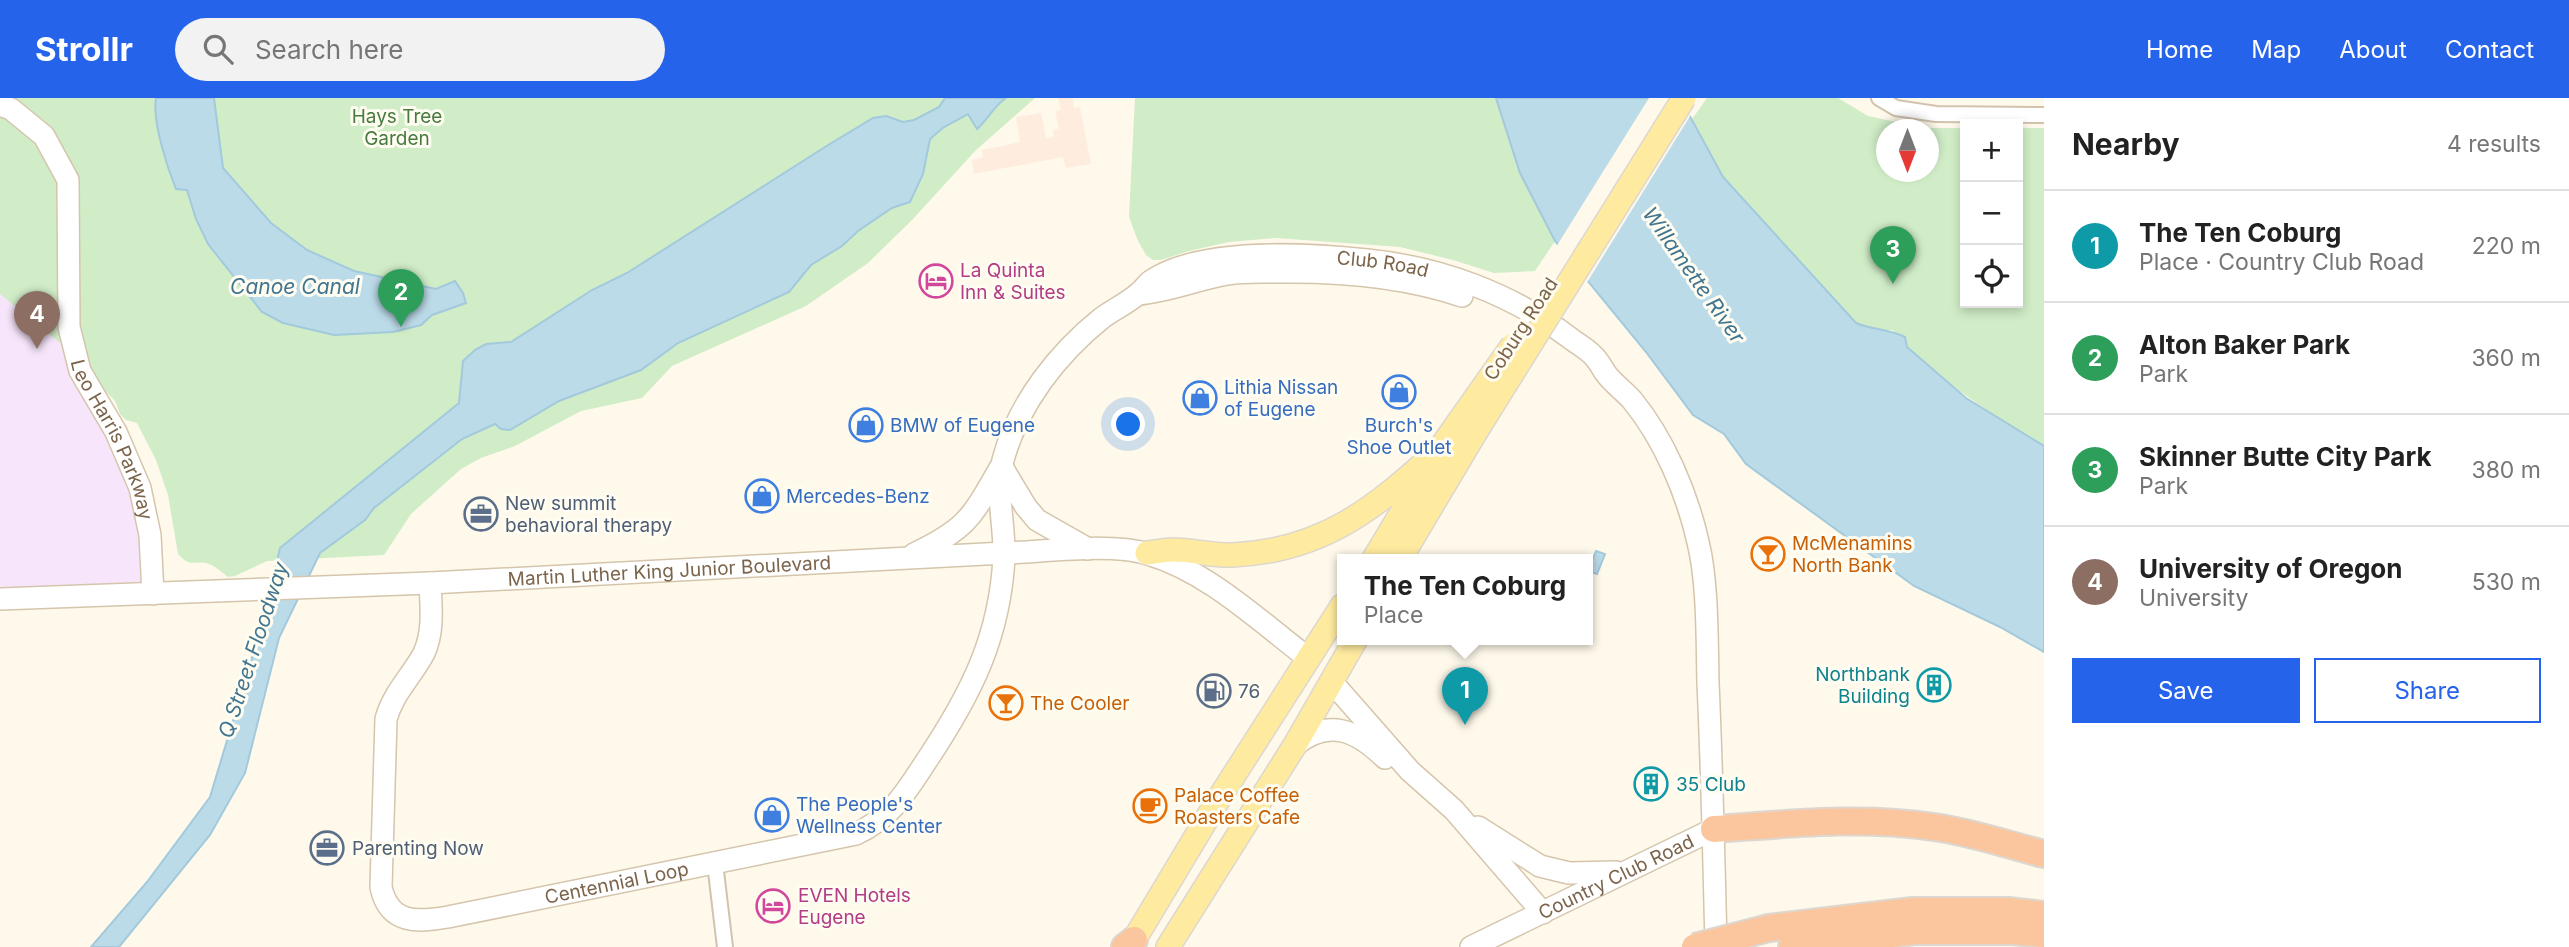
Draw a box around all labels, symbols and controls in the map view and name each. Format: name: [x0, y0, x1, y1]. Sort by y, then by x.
search box: [175, 18, 665, 81]
text: Strollr: [35, 29, 133, 69]
icon: search: [199, 30, 237, 68]
text: Search here: [255, 34, 404, 65]
text: Home: [2146, 35, 2213, 64]
text: Map: [2251, 35, 2301, 64]
text: About: [2339, 35, 2407, 64]
text: Contact: [2445, 35, 2534, 64]
park label: Hays Tree Garden: [352, 105, 442, 150]
north arrow: [1876, 119, 1939, 182]
map controls: [1960, 119, 2023, 308]
button: +: [1960, 119, 2023, 182]
text: Nearby: [2072, 126, 2180, 162]
text: 4 results: [2447, 130, 2541, 158]
button: −: [1960, 182, 2023, 245]
water label: Willamette River: [1638, 202, 1751, 349]
text: The Ten Coburg: [2139, 217, 2341, 248]
pin: 3: [1870, 226, 1916, 284]
text: 1: [2090, 232, 2100, 260]
text: 220 m: [2472, 232, 2541, 260]
button: locate: [1960, 245, 2023, 308]
street label: Club Road: [1336, 246, 1431, 282]
text: Place · Country Club Road: [2139, 248, 2424, 276]
place label: La Quinta Inn & Suites: [960, 259, 1066, 304]
hotel icon: La Quinta Inn & Suites: [917, 262, 955, 300]
pin: 2: [378, 269, 424, 327]
street label: Coburg Road: [1479, 273, 1563, 385]
water label: Canoe Canal: [230, 274, 361, 299]
pin: 4: [14, 291, 60, 349]
text: Alton Baker Park: [2139, 329, 2350, 360]
text: 2: [2088, 344, 2102, 372]
text: 360 m: [2471, 344, 2541, 372]
street label: Leo Harris Parkway: [66, 357, 158, 522]
text: Park: [2139, 360, 2188, 388]
shop icon: Burch's Shoe Outlet: [1380, 373, 1418, 411]
place label: Lithia Nissan of Eugene: [1224, 376, 1338, 421]
shop icon: Lithia Nissan of Eugene: [1181, 379, 1219, 417]
shop icon: BMW of Eugene: [847, 406, 885, 444]
your location: [1111, 407, 1145, 441]
place label: BMW of Eugene: [890, 414, 1035, 437]
place label: Burch's Shoe Outlet: [1346, 414, 1452, 459]
text: Skinner Butte City Park: [2139, 441, 2432, 472]
text: 3: [2088, 456, 2102, 484]
text: 380 m: [2471, 456, 2541, 484]
text: Park: [2139, 472, 2188, 500]
shop icon: Mercedes-Benz: [743, 477, 781, 515]
place label: Mercedes-Benz: [786, 485, 930, 508]
place label: New summit behavioral therapy: [505, 492, 672, 537]
office icon: New summit behavioral therapy: [462, 495, 500, 533]
place label: McMenamins North Bank: [1792, 532, 1913, 577]
bar icon: McMenamins North Bank: [1749, 535, 1787, 573]
street label: Martin Luther King Junior Boulevard: [507, 551, 832, 590]
text: University of Oregon: [2139, 553, 2402, 584]
popup: [1337, 554, 1593, 645]
water label: Q Street Floodway: [213, 558, 294, 741]
text: 4: [2087, 568, 2103, 596]
text: 530 m: [2472, 568, 2541, 596]
text: The Ten Coburg: [1364, 570, 1566, 601]
text: University: [2139, 584, 2248, 612]
text: Place: [1364, 601, 1423, 629]
button: Save: [2072, 658, 2300, 723]
button: Share: [2314, 658, 2541, 723]
place label: Northbank Building: [1815, 663, 1911, 708]
building icon: Northbank Building: [1915, 666, 1953, 704]
pin: 1: [1442, 667, 1488, 725]
fuel station icon: 76: [1195, 672, 1233, 710]
place label: 76: [1238, 680, 1260, 703]
bar icon: The Cooler: [987, 684, 1025, 722]
place label: The Cooler: [1030, 692, 1129, 715]
building icon: 35 Club: [1632, 765, 1670, 803]
place label: 35 Club: [1676, 773, 1746, 796]
place label: Palace Coffee Roasters Cafe: [1174, 784, 1300, 829]
cafe icon: Palace Coffee Roasters Cafe: [1131, 787, 1169, 825]
place label: The People's Wellness Center: [796, 793, 942, 838]
shop icon: The People's Wellness Center: [753, 796, 791, 834]
office icon: Parenting Now: [308, 829, 346, 867]
street label: Country Club Road: [1534, 829, 1697, 924]
place label: Parenting Now: [352, 837, 484, 860]
street label: Centennial Loop: [543, 857, 691, 909]
place label: EVEN Hotels Eugene: [798, 884, 911, 929]
hotel icon: EVEN Hotels Eugene: [754, 887, 792, 925]

